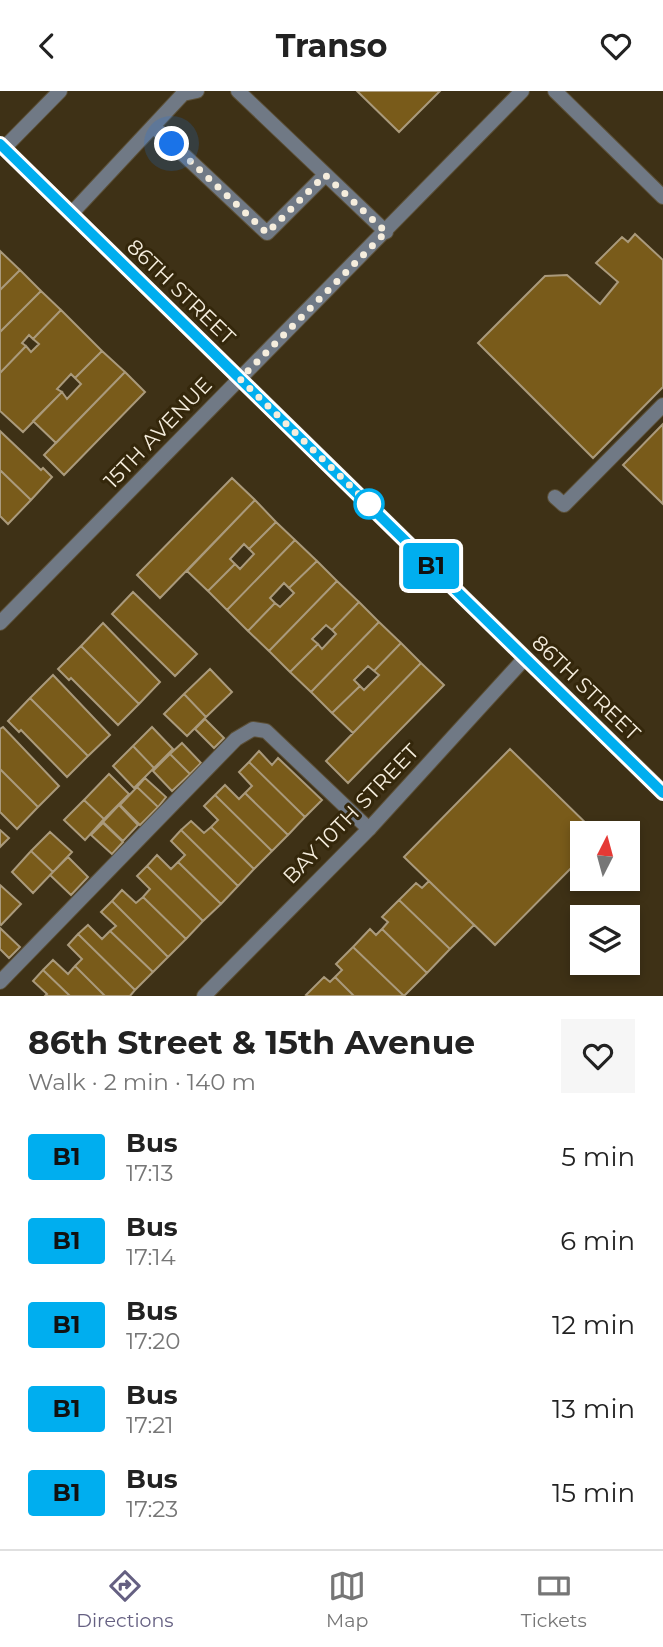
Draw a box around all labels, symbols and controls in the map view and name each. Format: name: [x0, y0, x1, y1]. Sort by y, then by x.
text: Transo: [276, 26, 387, 65]
icon: back: [28, 27, 66, 65]
icon: heart: [597, 27, 635, 65]
your location: [154, 126, 189, 161]
street label: 86TH STREET: [122, 234, 241, 350]
street label: 15TH AVENUE: [99, 372, 217, 493]
unlabelled marker: [354, 489, 384, 519]
line badge: B1: [400, 543, 462, 589]
text: B1: [417, 551, 445, 580]
street label: 86TH STREET: [527, 630, 646, 746]
street label: BAY 10TH STREET: [278, 739, 424, 889]
north arrow: [570, 821, 640, 891]
map controls: [570, 821, 640, 975]
button: layers: [570, 905, 640, 975]
button: heart: [561, 1019, 635, 1093]
text: 86th Street & 15th Avenue: [28, 1022, 475, 1062]
text: Walk · 2 min · 140 m: [28, 1068, 256, 1096]
text: Bus: [126, 1127, 178, 1159]
text: 5 min: [561, 1141, 635, 1173]
text: B1: [53, 1142, 80, 1171]
text: 17:13: [126, 1159, 174, 1187]
text: Bus: [126, 1211, 178, 1243]
text: 6 min: [560, 1225, 635, 1257]
text: B1: [53, 1226, 80, 1255]
text: 17:14: [126, 1243, 176, 1271]
text: Bus: [126, 1295, 178, 1327]
text: 12 min: [552, 1309, 635, 1341]
text: B1: [53, 1310, 80, 1339]
text: 17:20: [126, 1327, 181, 1355]
text: Bus: [126, 1379, 178, 1411]
text: 13 min: [552, 1393, 635, 1425]
text: B1: [53, 1394, 80, 1423]
text: 17:21: [126, 1411, 174, 1439]
text: Bus: [126, 1463, 178, 1495]
text: 15 min: [552, 1477, 635, 1509]
text: B1: [53, 1478, 80, 1507]
text: 17:23: [126, 1495, 178, 1523]
tab: Directions: [76, 1567, 174, 1632]
tab: Map: [326, 1567, 368, 1632]
tab: Tickets: [521, 1567, 587, 1632]

